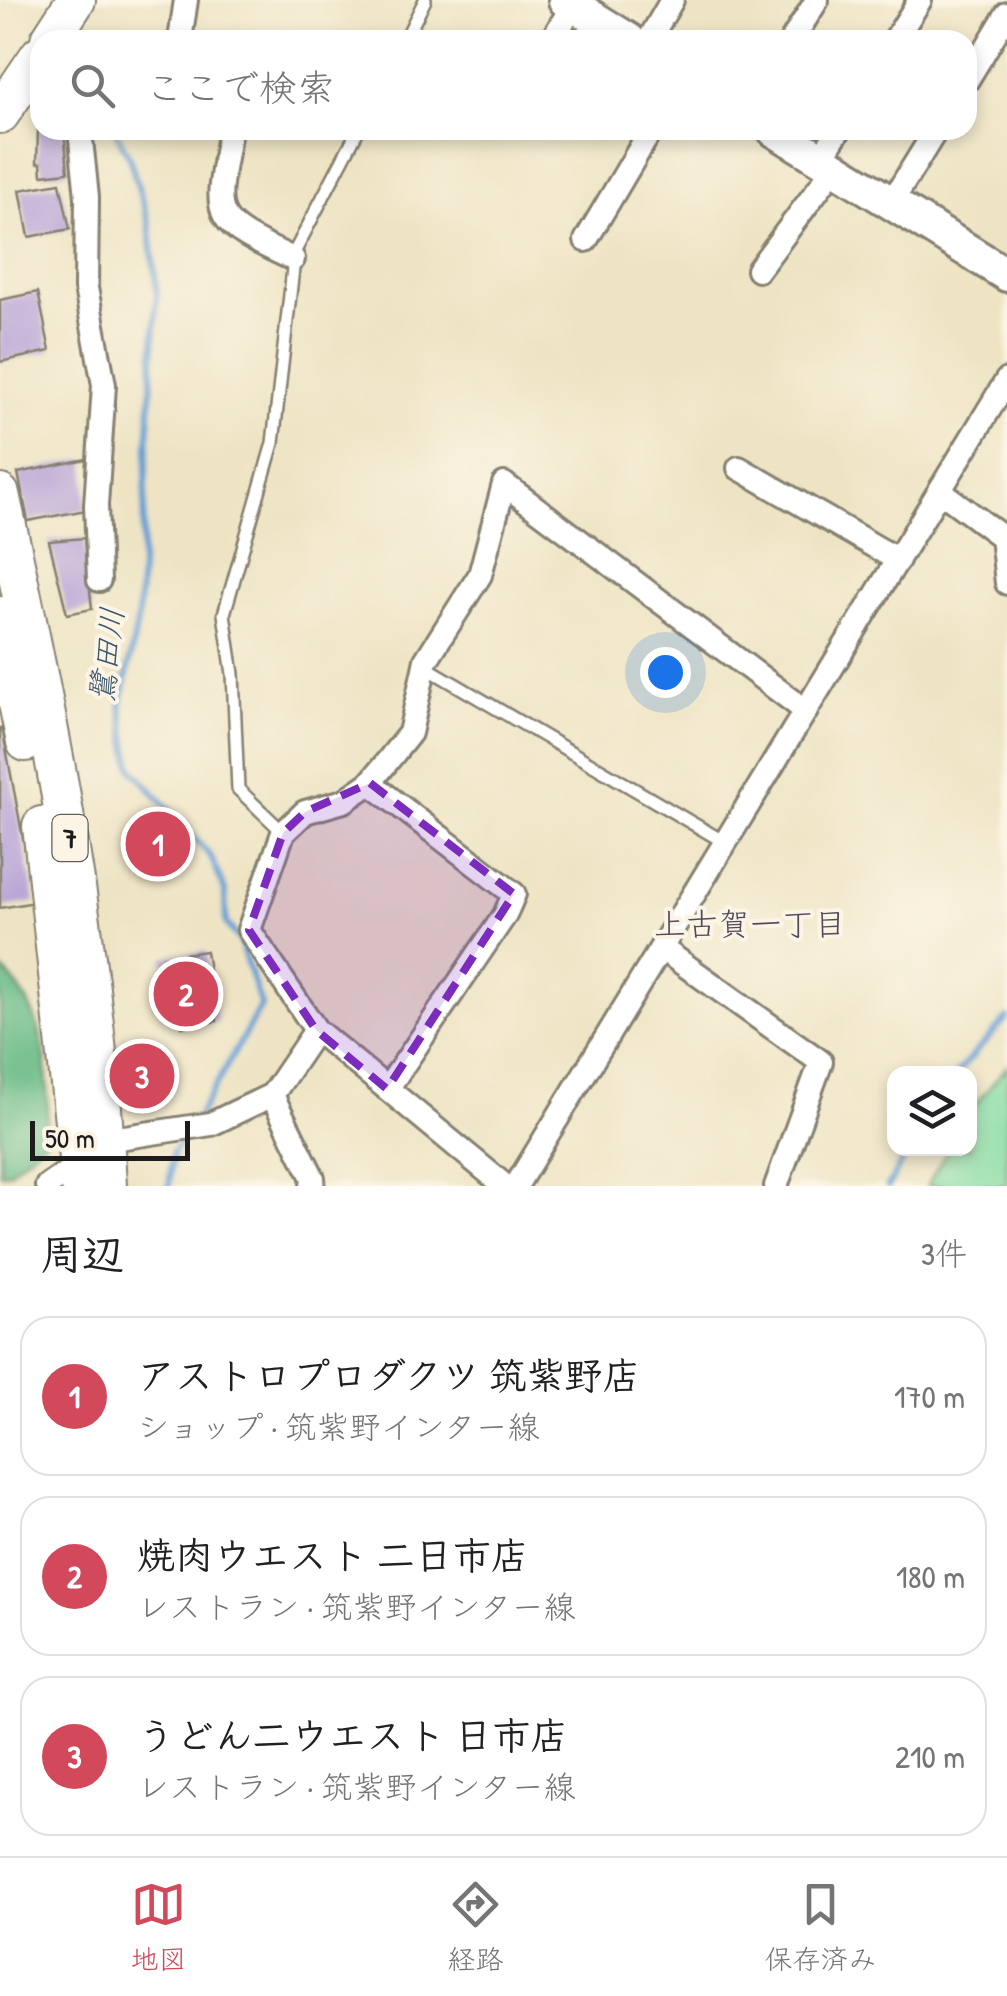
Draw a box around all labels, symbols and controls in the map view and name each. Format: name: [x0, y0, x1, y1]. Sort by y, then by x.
search box: [30, 30, 977, 140]
icon: search: [65, 58, 120, 113]
text: ここで検索: [145, 61, 335, 113]
water label: 鷺田川: [79, 605, 134, 705]
your location: [640, 647, 691, 698]
pin: 1: [126, 806, 190, 882]
road number: 7: [52, 815, 88, 861]
district label: 上古賀一丁目: [654, 902, 846, 945]
pin: 2: [154, 956, 218, 1032]
pin: 3: [110, 1038, 174, 1114]
map controls: [887, 1066, 977, 1156]
button: layers: [887, 1066, 977, 1156]
scale bar: [30, 1116, 190, 1160]
text: 50 m: [45, 1119, 95, 1157]
text: 周辺: [40, 1225, 124, 1282]
text: 3件: [921, 1232, 967, 1275]
text: アストロプロダクツ 筑紫野店: [137, 1349, 641, 1401]
text: 1: [69, 1375, 80, 1418]
text: 170 m: [894, 1375, 965, 1418]
text: ショップ · 筑紫野インター線: [137, 1405, 540, 1448]
text: 焼肉ウエスト 二日市店: [137, 1529, 529, 1581]
text: 2: [67, 1555, 82, 1598]
text: 180 m: [896, 1555, 965, 1598]
text: レストラン · 筑紫野インター線: [137, 1585, 575, 1628]
text: うどん二ウエスト 日市店: [137, 1709, 568, 1761]
text: 3: [67, 1735, 82, 1778]
text: 210 m: [895, 1735, 965, 1778]
text: レストラン · 筑紫野インター線: [137, 1765, 575, 1808]
tab: 地図: [130, 1877, 187, 1978]
tab: 経路: [447, 1877, 504, 1978]
tab: 保存済み: [764, 1877, 877, 1978]

